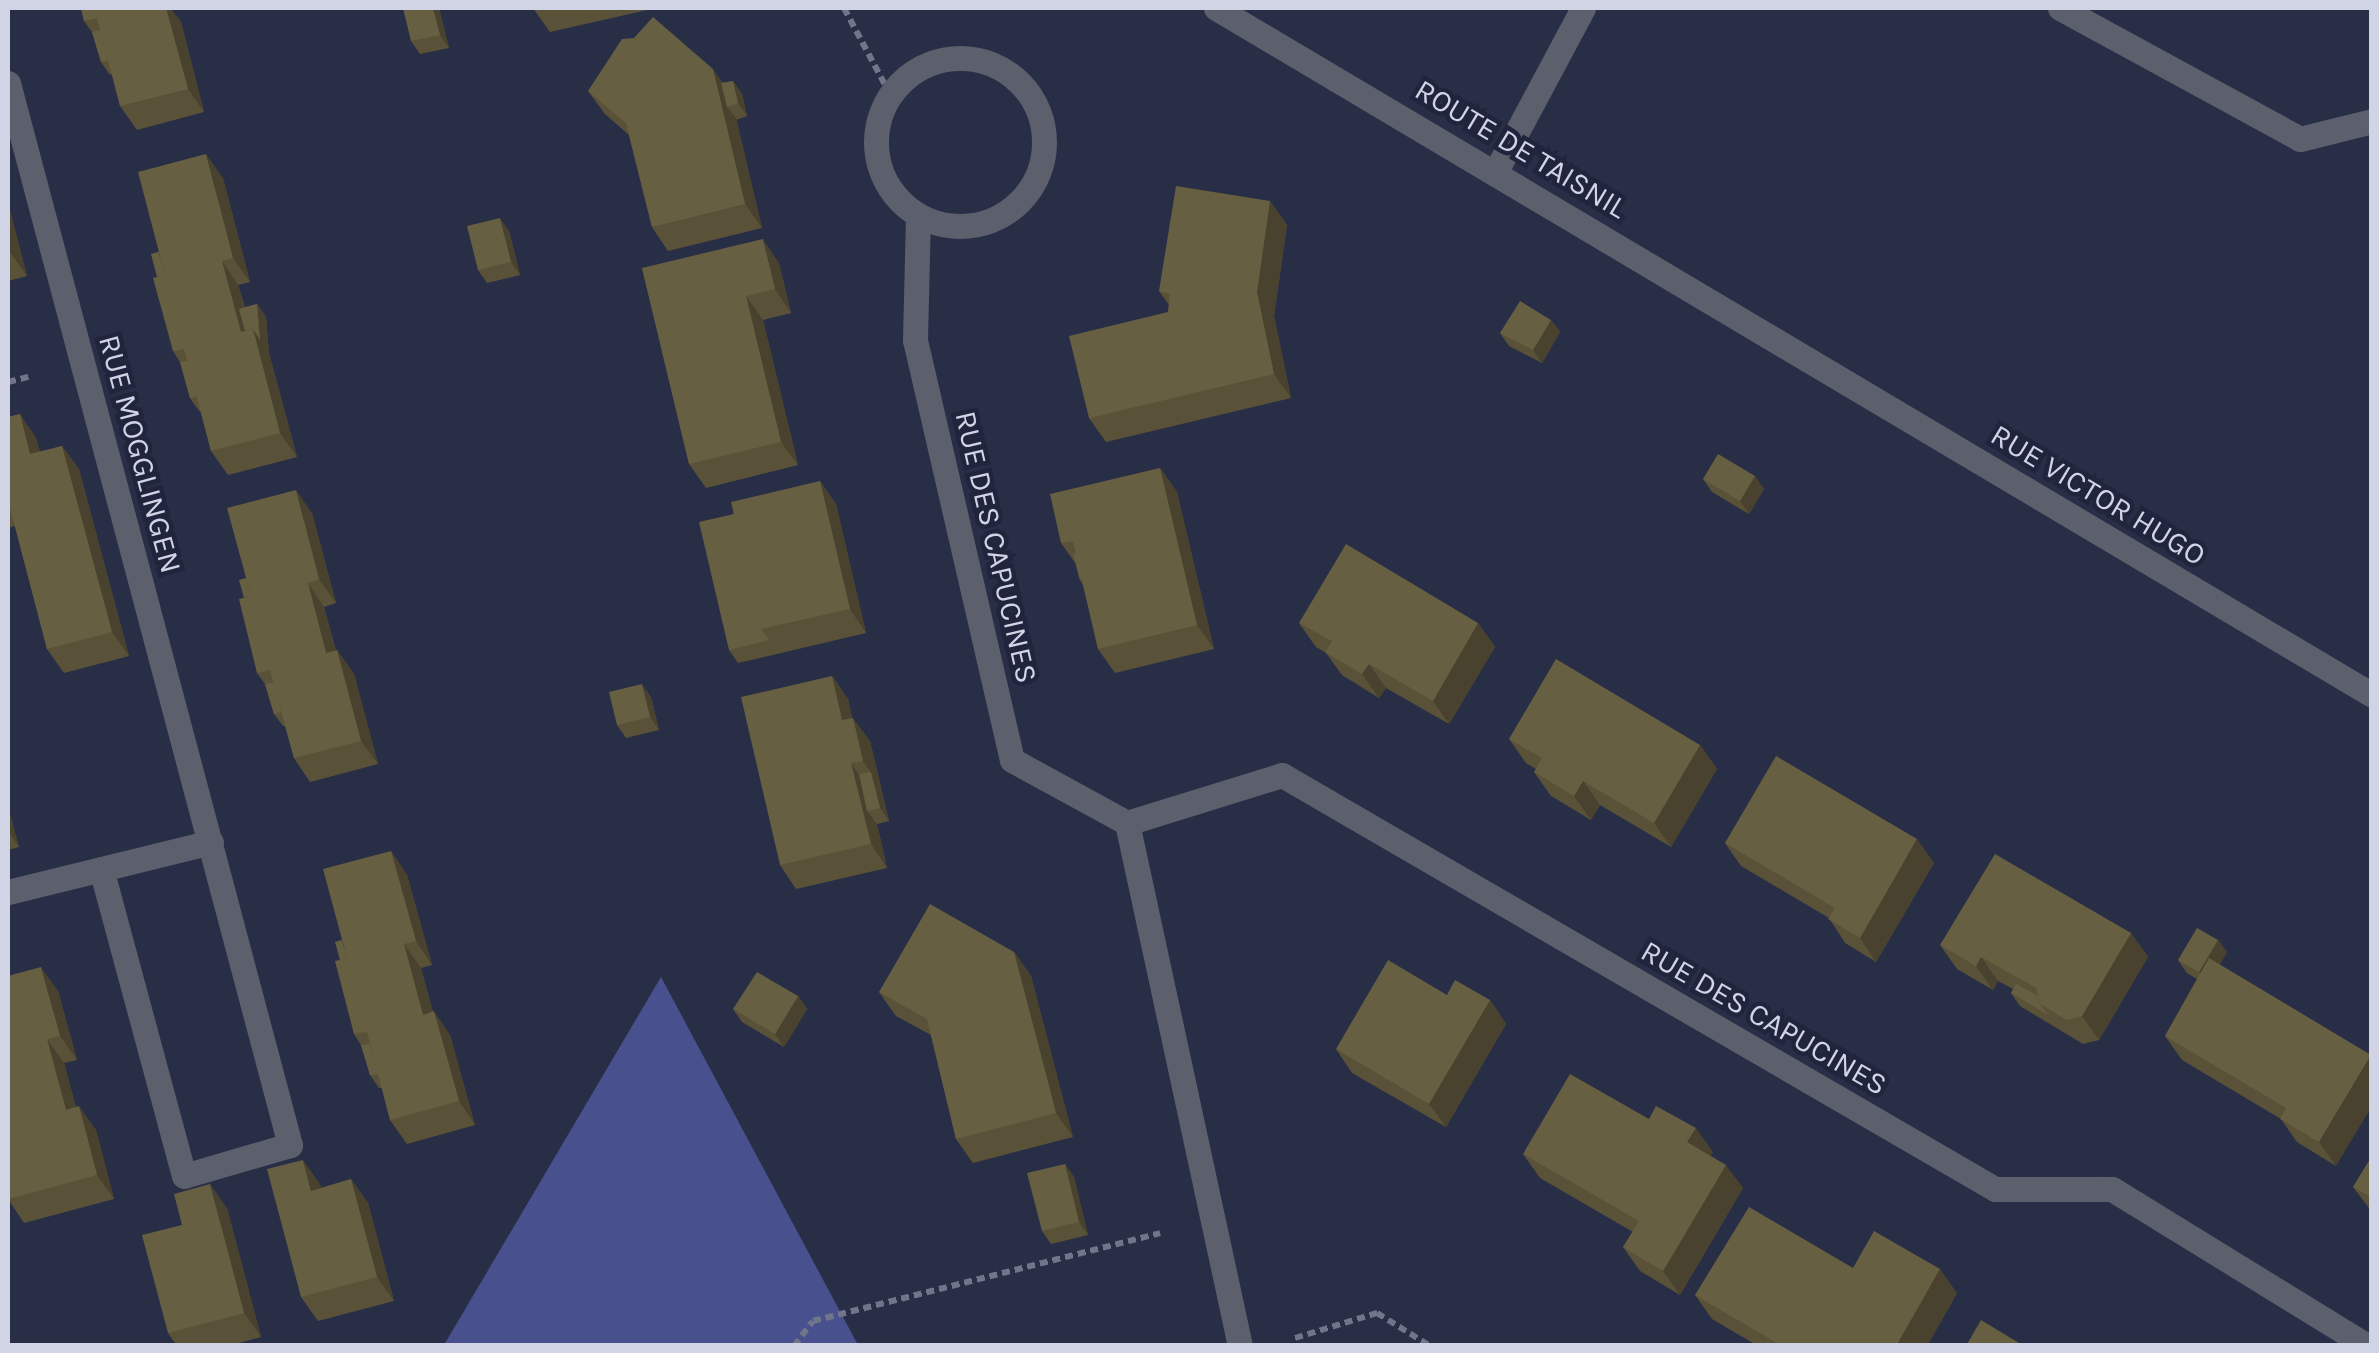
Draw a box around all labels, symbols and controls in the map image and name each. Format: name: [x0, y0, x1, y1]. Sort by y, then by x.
street label: ROUTE DE TAISNIL: [1409, 72, 1633, 226]
street label: RUE MOGGLINGEN: [91, 331, 189, 577]
street label: RUE DES CAPUCINES: [947, 408, 1045, 686]
street label: RUE VICTOR HUGO: [1984, 417, 2212, 573]
street label: RUE DES CAPUCINES: [1635, 933, 1893, 1103]

